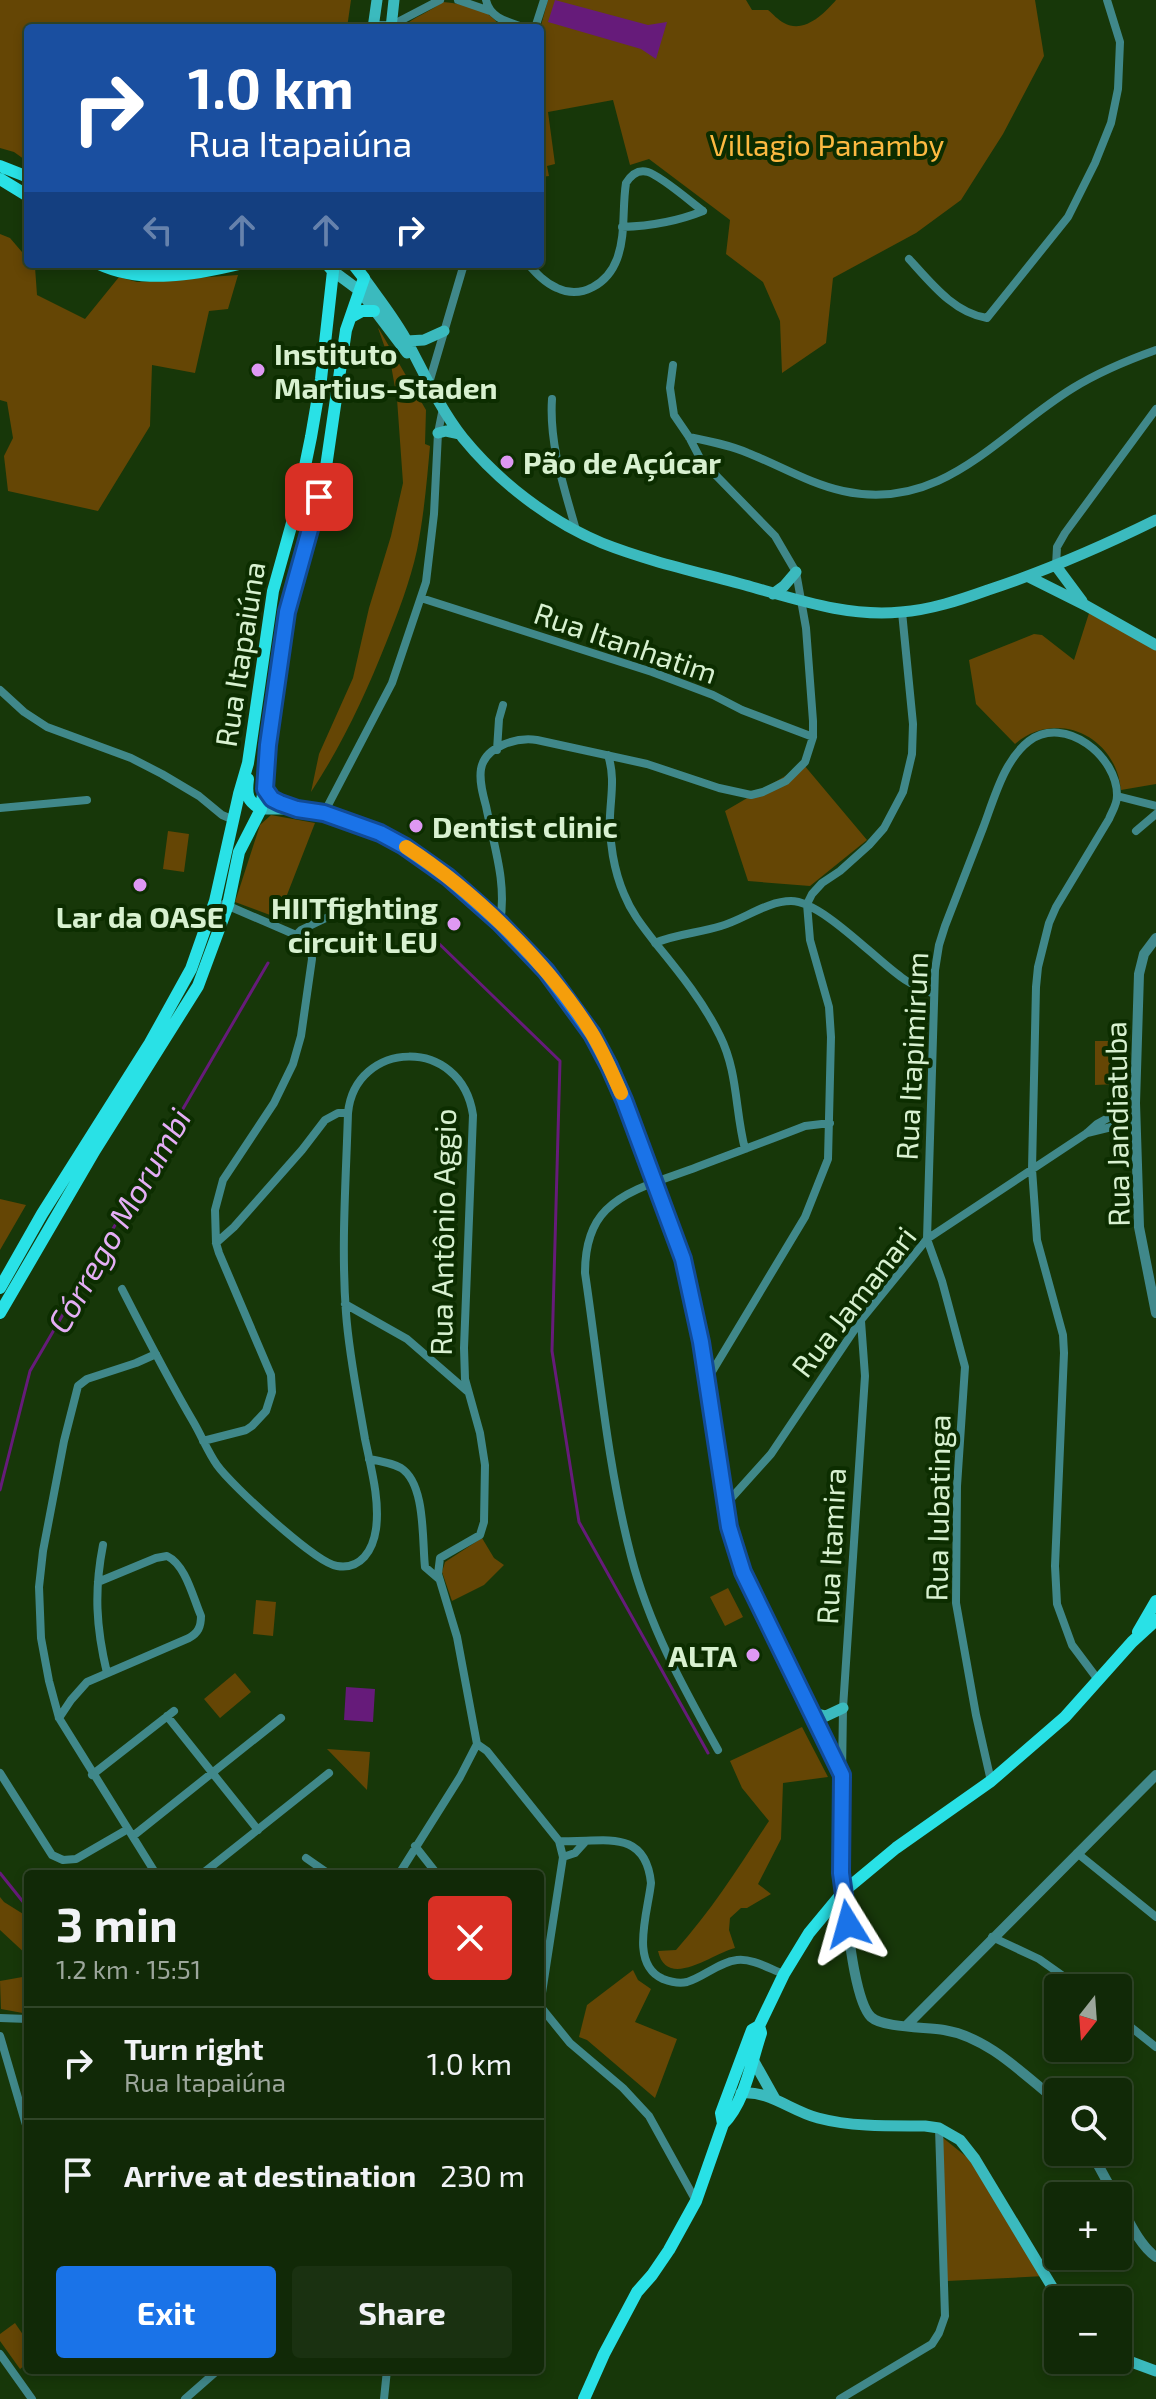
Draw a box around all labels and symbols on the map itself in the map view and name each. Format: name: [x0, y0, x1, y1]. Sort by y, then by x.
park label: Villagio Panamby: [710, 126, 945, 162]
place label: Instituto Martius-Staden: [274, 335, 498, 405]
marker: Instituto Martius-Staden: [249, 361, 267, 379]
place label: Pão de Açúcar: [523, 444, 721, 482]
marker: Pão de Açúcar: [498, 453, 516, 471]
pin: [285, 463, 353, 531]
street label: Rua Itapaiúna: [207, 559, 271, 749]
street label: Rua Itanhatim: [530, 594, 722, 690]
place label: Dentist clinic: [432, 808, 618, 844]
marker: Dentist clinic: [407, 817, 425, 835]
marker: Lar da OASE: [131, 876, 149, 894]
place label: HIITfighting circuit LEU: [271, 889, 439, 959]
place label: Lar da OASE: [56, 898, 224, 934]
marker: HIITfighting circuit LEU: [445, 915, 463, 933]
street label: Rua Itapimirum: [888, 951, 934, 1161]
street label: Rua Jandiatuba: [1096, 1021, 1136, 1227]
water label: Córrego Morumbi: [38, 1101, 199, 1340]
street label: Rua Antônio Aggio: [422, 1108, 462, 1356]
street label: Rua Jamanari: [783, 1219, 923, 1383]
street label: Rua Iubatinga: [917, 1414, 957, 1602]
street label: Rua Itamira: [808, 1467, 852, 1625]
place label: ALTA: [668, 1637, 737, 1673]
marker: ALTA: [744, 1646, 762, 1664]
position arrow: [806, 1882, 890, 1966]
north arrow: [1044, 1974, 1132, 2062]

